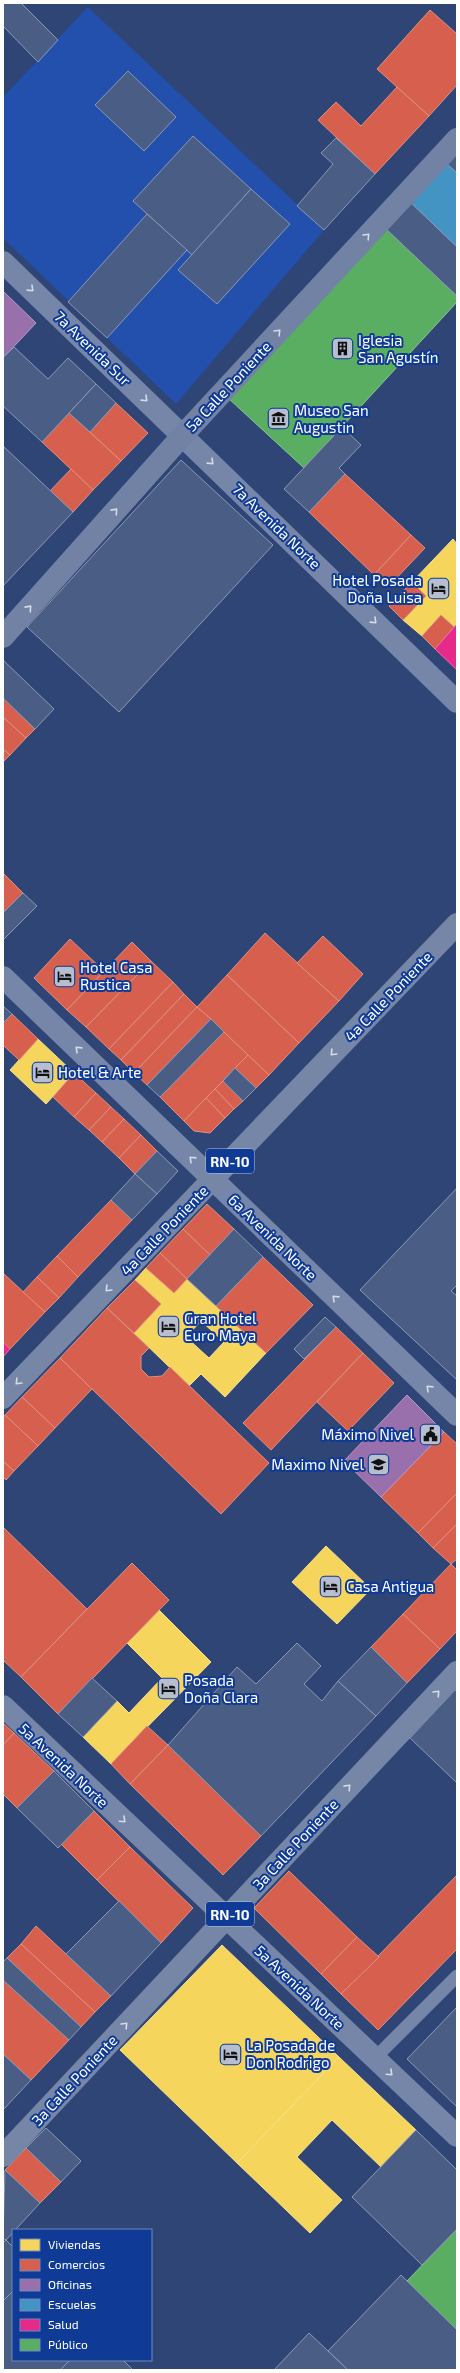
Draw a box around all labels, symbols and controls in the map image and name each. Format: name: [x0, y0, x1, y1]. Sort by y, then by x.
one-way arrow: [362, 233, 369, 241]
one-way arrow: [26, 284, 34, 292]
street label: 7a Avenida Sur: [51, 307, 135, 389]
one-way arrow: [274, 329, 281, 337]
place label: Iglesia San Agustín: [358, 331, 438, 366]
building icon: Iglesia San Agustín: [329, 336, 355, 362]
street label: 5a Calle Poniente: [182, 337, 274, 435]
one-way arrow: [140, 394, 148, 401]
place label: Museo San Augustin: [294, 401, 369, 436]
museum icon: Museo San Augustin: [266, 406, 292, 432]
one-way arrow: [206, 457, 214, 465]
street label: 7a Avenida Norte: [229, 479, 325, 573]
one-way arrow: [111, 508, 118, 515]
place label: Hotel Posada Doña Luisa: [332, 571, 422, 606]
hotel icon: Hotel Posada Doña Luisa: [425, 576, 451, 602]
one-way arrow: [24, 605, 32, 613]
one-way arrow: [369, 616, 377, 624]
street label: 4a Calle Poniente: [340, 947, 436, 1045]
place label: Hotel Casa Rustica: [80, 958, 152, 993]
hotel icon: Hotel Casa Rustica: [52, 963, 78, 989]
one-way arrow: [75, 1046, 83, 1054]
one-way arrow: [330, 1048, 338, 1056]
hotel icon: Hotel & Arte: [29, 1059, 55, 1085]
place label: Hotel & Arte: [58, 1063, 141, 1081]
road number: RN-10: [206, 1149, 254, 1173]
one-way arrow: [189, 1156, 197, 1164]
street label: 4a Calle Poniente: [116, 1181, 212, 1279]
street label: 6a Avenida Norte: [225, 1190, 321, 1284]
one-way arrow: [105, 1284, 113, 1292]
one-way arrow: [332, 1295, 340, 1302]
place label: Gran Hotel Euro Maya: [184, 1309, 257, 1344]
hotel icon: Gran Hotel Euro Maya: [155, 1314, 181, 1340]
one-way arrow: [16, 1378, 23, 1385]
one-way arrow: [426, 1385, 434, 1393]
public building icon: Máximo Nivel: [417, 1421, 443, 1447]
place label: Máximo Nivel: [321, 1425, 415, 1443]
school or university icon: Maximo Nivel: [366, 1451, 392, 1477]
place label: Maximo Nivel: [271, 1455, 365, 1473]
hotel icon: Casa Antigua: [318, 1573, 344, 1599]
place label: Casa Antigua: [346, 1577, 434, 1595]
place label: Posada Doña Clara: [184, 1671, 258, 1706]
hotel icon: Posada Doña Clara: [155, 1676, 181, 1702]
one-way arrow: [433, 1690, 440, 1698]
street label: 5a Avenida Norte: [16, 1719, 112, 1811]
one-way arrow: [344, 1785, 351, 1792]
street label: 3a Calle Poniente: [248, 1795, 342, 1893]
one-way arrow: [118, 1815, 126, 1823]
road number: RN-10: [206, 1902, 254, 1926]
street label: 5a Avenida Norte: [252, 1941, 348, 2033]
one-way arrow: [120, 2022, 128, 2030]
street label: 3a Calle Poniente: [27, 2031, 121, 2129]
place label: La Posada de Don Rodrigo: [246, 2036, 335, 2071]
hotel icon: La Posada de Don Rodrigo: [217, 2041, 243, 2067]
one-way arrow: [385, 2068, 393, 2076]
legend: [12, 2229, 152, 2361]
text: Viviendas: [48, 2237, 101, 2251]
text: Comercios: [48, 2257, 105, 2271]
text: Oficinas: [48, 2277, 92, 2291]
text: Escuelas: [48, 2297, 96, 2311]
text: Salud: [48, 2317, 79, 2331]
text: Público: [48, 2337, 88, 2351]

